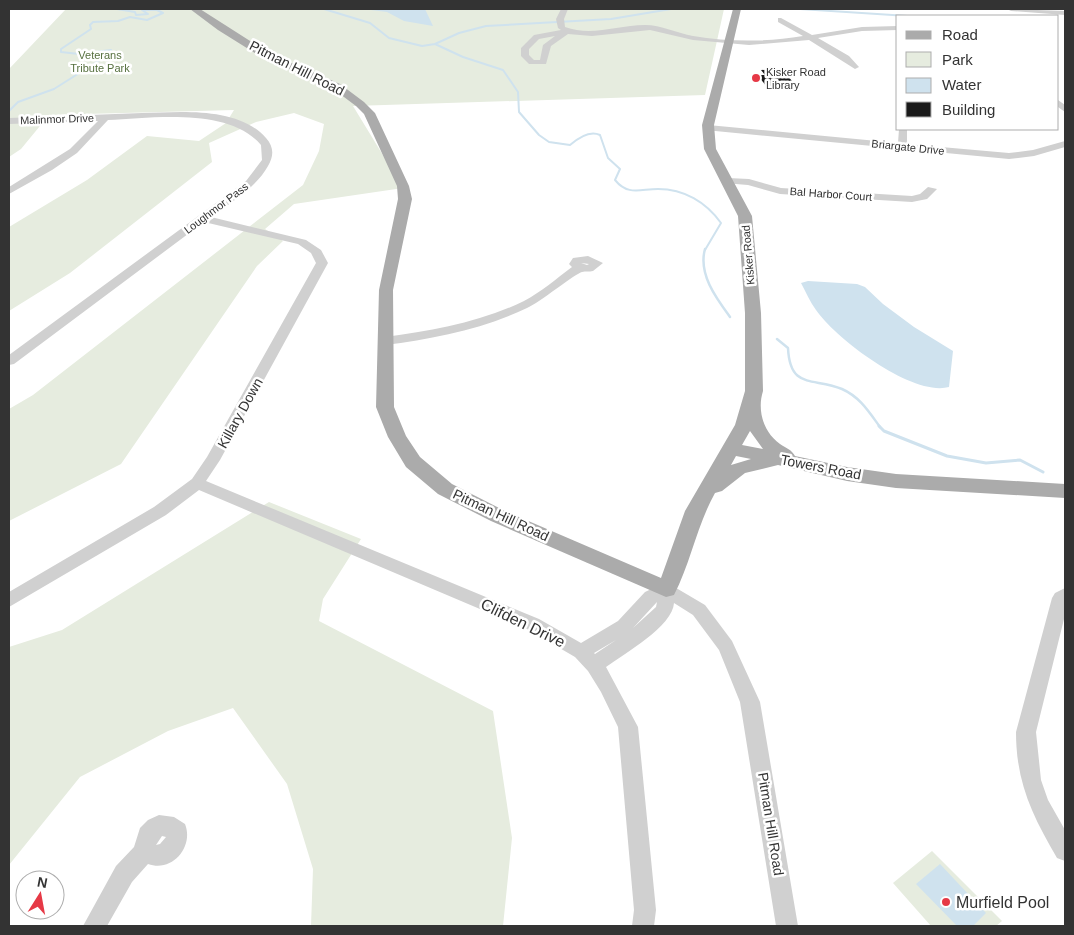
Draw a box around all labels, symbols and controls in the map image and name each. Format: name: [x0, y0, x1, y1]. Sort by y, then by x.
legend: [896, 15, 1059, 130]
text: Road: [942, 26, 978, 43]
street label: Pitman Hill Road: [247, 37, 347, 99]
park label: Veterans Tribute Park: [70, 49, 130, 74]
text: Park: [942, 51, 973, 68]
place label: Kisker Road Library: [766, 66, 826, 91]
marker: Kisker Road Library: [750, 72, 762, 84]
text: Water: [942, 76, 981, 93]
text: Building: [942, 101, 995, 118]
street label: Malinmor Drive: [20, 112, 94, 126]
street label: Briargate Drive: [871, 137, 945, 157]
street label: Loughmor Pass: [182, 180, 251, 236]
street label: Bal Harbor Court: [789, 185, 873, 203]
street label: Kisker Road: [739, 225, 757, 285]
street label: Killary Down: [214, 375, 266, 451]
street label: Towers Road: [779, 451, 863, 483]
street label: Pitman Hill Road: [450, 486, 552, 544]
street label: Clifden Drive: [478, 595, 568, 651]
street label: Pitman Hill Road: [755, 771, 787, 877]
north arrow: [15, 870, 65, 920]
text: N: [36, 873, 49, 891]
place label: Murfield Pool: [956, 894, 1049, 911]
marker: Murfield Pool: [940, 896, 952, 908]

